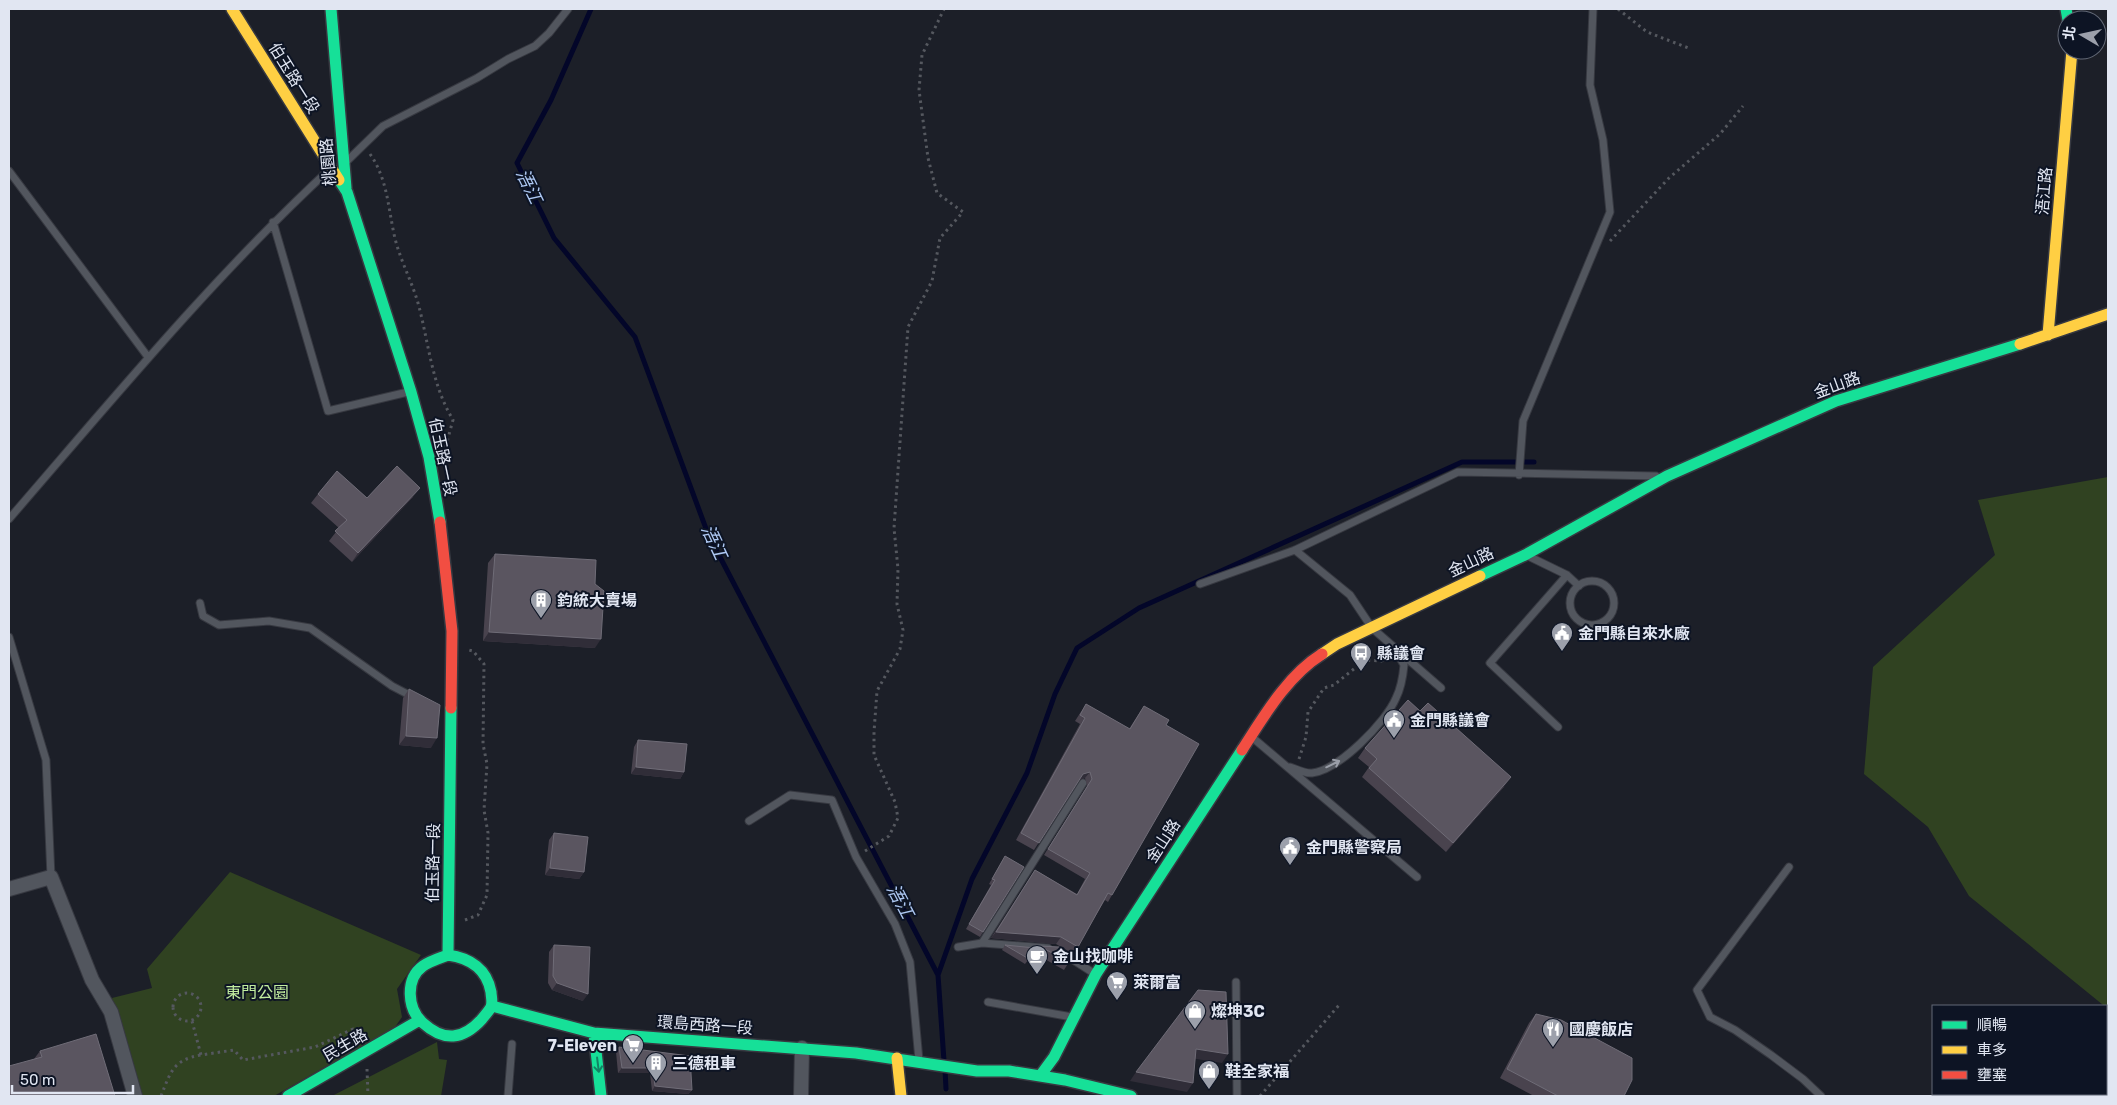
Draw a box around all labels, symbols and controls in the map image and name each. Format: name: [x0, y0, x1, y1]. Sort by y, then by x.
north arrow: [2057, 10, 2107, 60]
text: 北: [2060, 25, 2079, 41]
street label: 伯玉路一段: [265, 39, 323, 117]
street label: 桃園路: [316, 137, 340, 187]
water label: 浯江: [511, 165, 548, 209]
street label: 浯江路: [2032, 166, 2056, 216]
street label: 金山路: [1811, 368, 1863, 402]
street label: 伯玉路一段: [425, 416, 461, 498]
water label: 浯江: [696, 521, 732, 565]
street label: 金山路: [1445, 543, 1497, 581]
building icon: 鈞統大賣場: [529, 588, 553, 619]
place label: 鈞統大賣場: [557, 591, 637, 610]
public building icon: 金門縣自來水廠: [1550, 621, 1574, 652]
place label: 金門縣自來水廠: [1578, 624, 1690, 643]
bus stop icon: 縣議會: [1349, 641, 1373, 672]
place label: 縣議會: [1377, 644, 1425, 663]
public building icon: 金門縣議會: [1382, 708, 1406, 739]
place label: 金門縣議會: [1410, 711, 1490, 730]
one-way arrow: [1325, 759, 1340, 768]
street label: 金山路: [1142, 816, 1184, 866]
street label: 伯玉路一段: [423, 823, 443, 903]
public building icon: 金門縣警察局: [1278, 835, 1302, 866]
place label: 金門縣警察局: [1306, 838, 1402, 857]
water label: 浯江: [882, 880, 919, 924]
cafe icon: 金山找咖啡: [1025, 944, 1049, 975]
place label: 金山找咖啡: [1053, 947, 1133, 966]
supermarket icon: 萊爾富: [1105, 970, 1129, 1001]
place label: 萊爾富: [1133, 973, 1181, 992]
park label: 東門公園: [225, 983, 289, 1002]
shop icon: 燦坤3C: [1183, 999, 1207, 1030]
place label: 燦坤3C: [1211, 1002, 1265, 1021]
legend: [1932, 1005, 2107, 1095]
street label: 環島西路一段: [656, 1012, 754, 1038]
text: 順暢: [1977, 1016, 2007, 1034]
restaurant icon: 國慶飯店: [1541, 1017, 1565, 1048]
place label: 國慶飯店: [1569, 1020, 1633, 1039]
street label: 民生路: [319, 1025, 371, 1065]
supermarket icon: 7-Eleven: [621, 1033, 645, 1064]
place label: 7-Eleven: [548, 1036, 617, 1055]
text: 車多: [1977, 1041, 2007, 1059]
building icon: 三德租車: [644, 1051, 668, 1082]
place label: 三德租車: [672, 1054, 736, 1073]
one-way arrow: [593, 1056, 603, 1072]
shop icon: 鞋全家福: [1197, 1059, 1221, 1090]
scale bar: [12, 1062, 134, 1094]
place label: 鞋全家福: [1225, 1062, 1289, 1081]
text: 壅塞: [1977, 1066, 2007, 1084]
text: 50 m: [20, 1071, 55, 1089]

